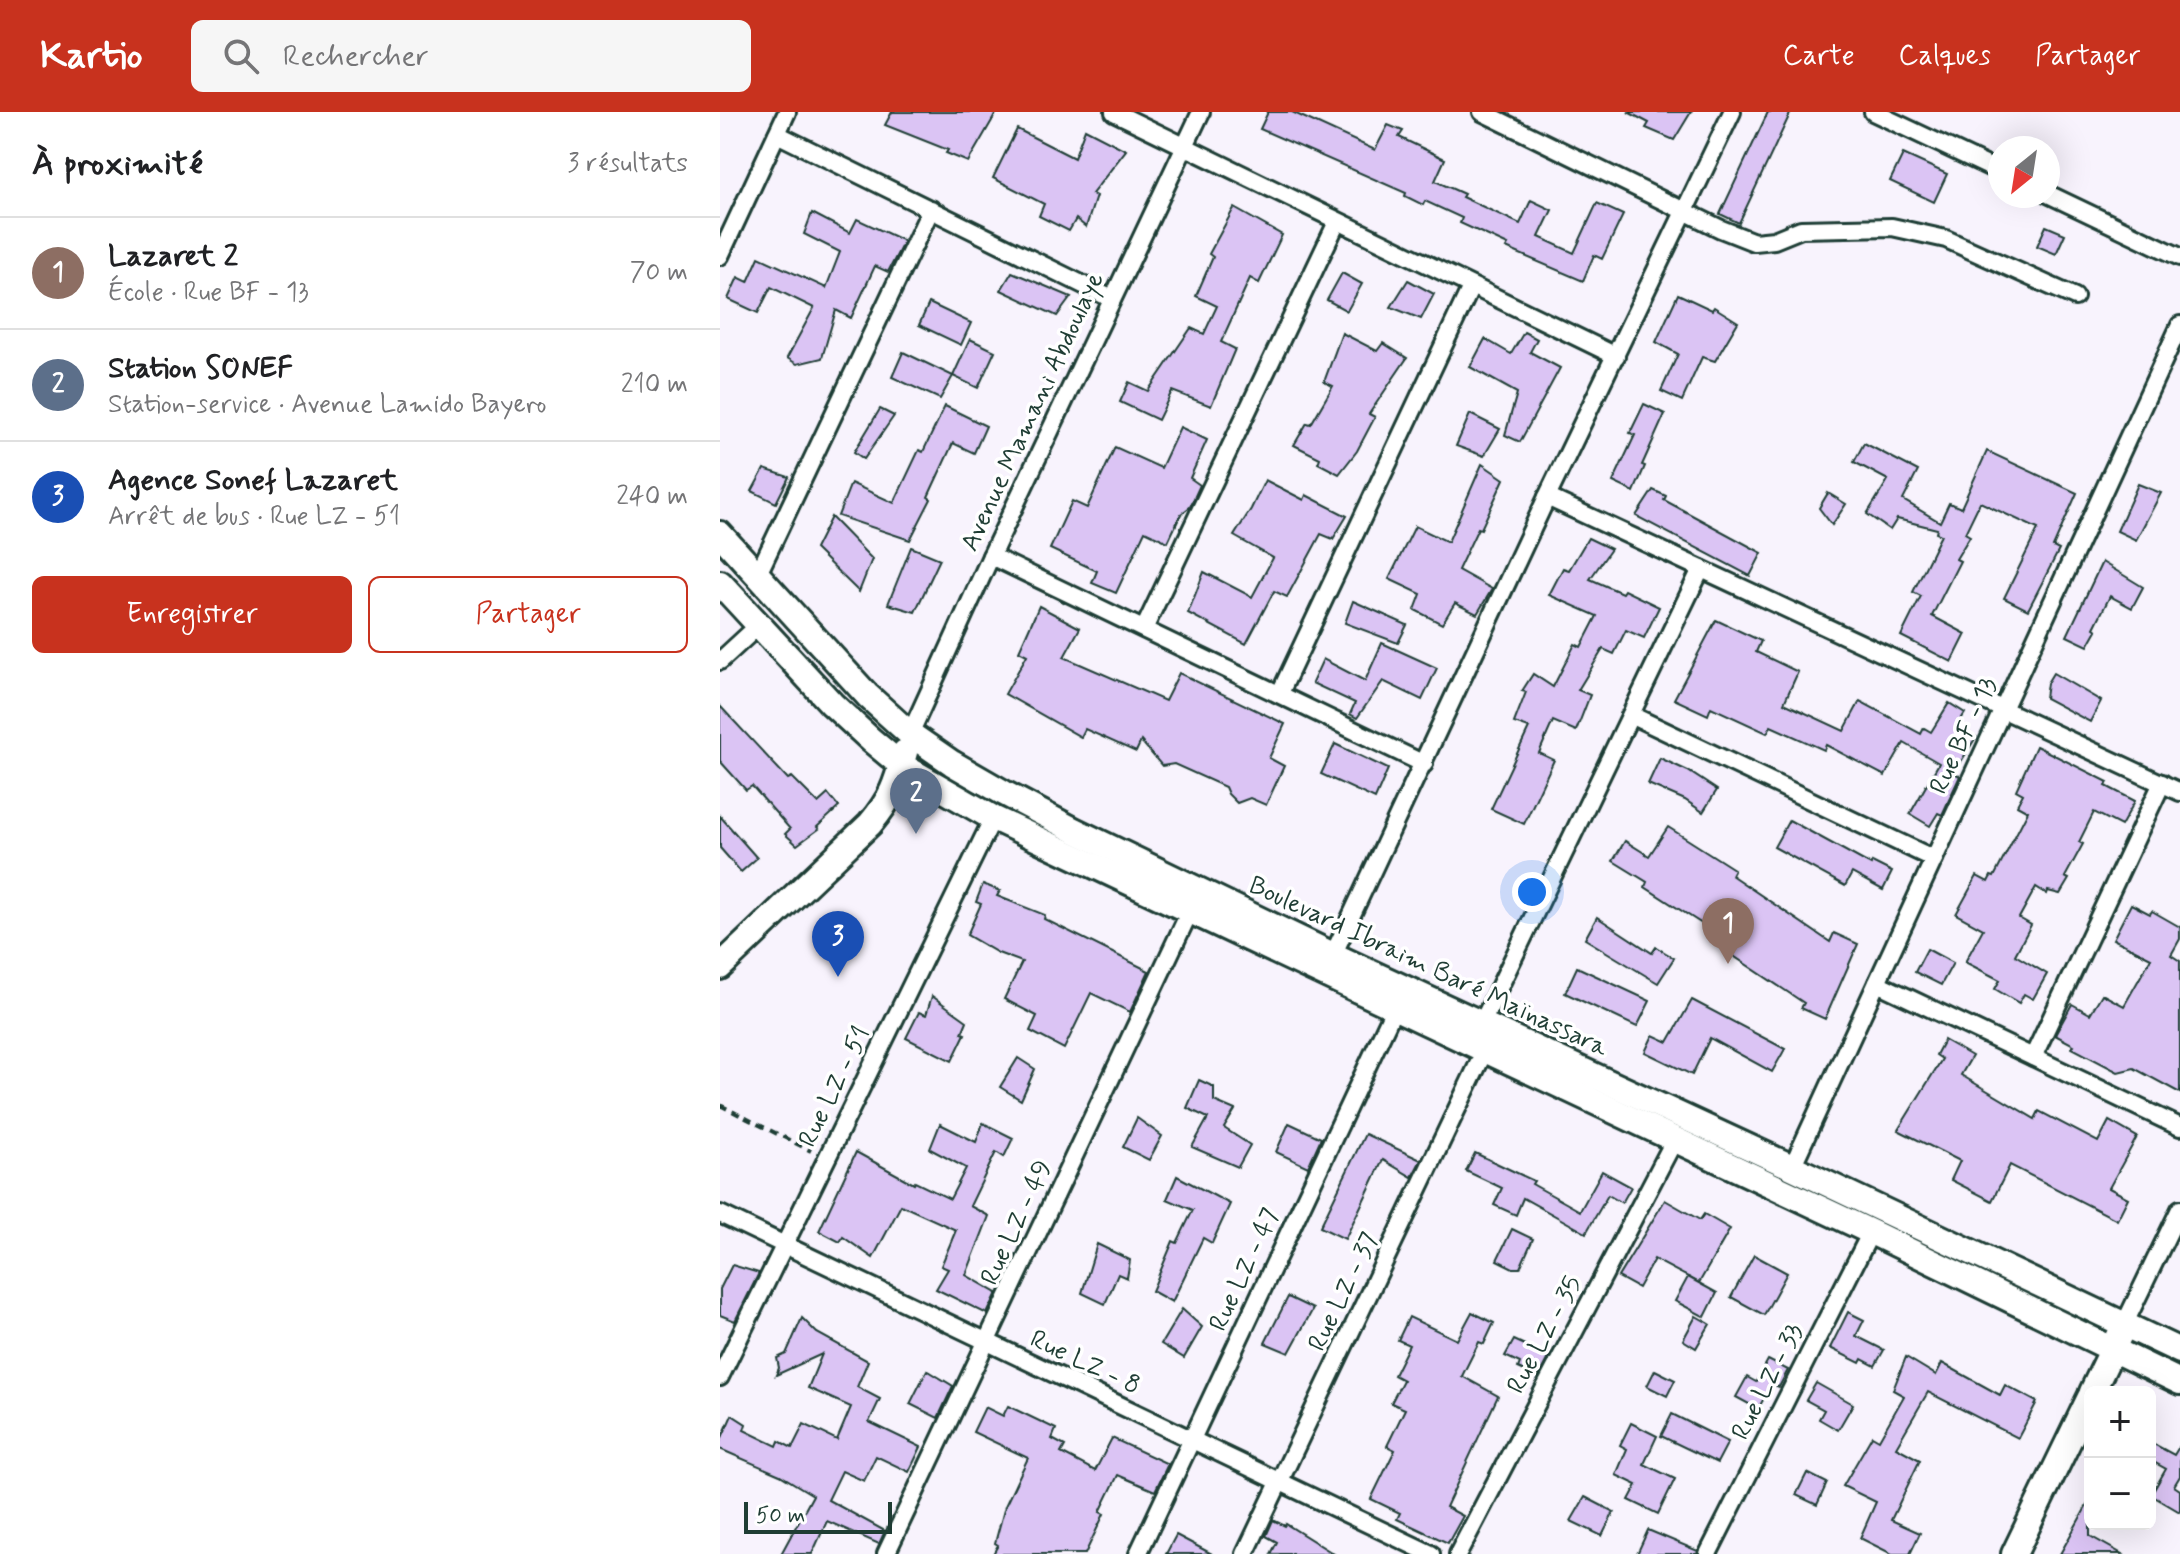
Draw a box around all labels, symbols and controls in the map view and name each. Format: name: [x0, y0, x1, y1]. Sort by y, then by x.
search box: [191, 20, 751, 92]
text: Kartio: [40, 32, 143, 81]
icon: search: [219, 34, 263, 78]
text: Rechercher: [283, 37, 429, 76]
text: Carte: [1783, 38, 1855, 75]
text: Calques: [1899, 38, 1991, 75]
text: Partager: [2035, 38, 2140, 75]
north arrow: [1988, 136, 2060, 208]
text: À proximité: [32, 142, 203, 187]
text: 3 résultats: [567, 147, 688, 181]
text: Lazaret 2: [108, 237, 238, 276]
text: 1: [52, 256, 64, 290]
text: 70 m: [630, 256, 688, 290]
street label: Avenue Mamani Abdoulaye: [953, 267, 1113, 557]
text: École · Rue BF - 13: [108, 276, 309, 310]
text: Station SONEF: [108, 349, 293, 388]
text: 2: [52, 368, 64, 402]
text: 210 m: [621, 368, 688, 402]
text: Station-service · Avenue Lamido Bayero: [108, 388, 546, 422]
text: Agence Sonef Lazaret: [108, 461, 398, 500]
text: 3: [52, 480, 64, 514]
text: 240 m: [616, 480, 688, 514]
text: Arrêt de bus · Rue LZ - 51: [108, 500, 400, 534]
button: Enregistrer: [32, 576, 352, 653]
button: Partager: [368, 576, 688, 653]
street label: Rue BF - 13: [1922, 672, 2006, 800]
pin: 2: [890, 768, 942, 834]
street label: Boulevard Ibraim Baré Maïnassara: [1243, 869, 1613, 1065]
your location: [1512, 872, 1552, 912]
pin: 1: [1702, 898, 1754, 964]
pin: 3: [812, 911, 864, 977]
street label: Rue LZ - 51: [791, 1021, 879, 1153]
street label: Rue LZ - 49: [973, 1155, 1061, 1291]
street label: Rue LZ - 47: [1202, 1203, 1288, 1337]
street label: Rue LZ - 37: [1301, 1227, 1387, 1357]
street label: Rue LZ - 35: [1500, 1270, 1590, 1400]
street label: Rue LZ - 33: [1724, 1318, 1812, 1446]
street label: Rue LZ - 8: [1024, 1323, 1146, 1403]
map controls: [2084, 1386, 2156, 1530]
button: +: [2084, 1386, 2156, 1458]
button: −: [2084, 1458, 2156, 1530]
scale bar: [744, 1498, 892, 1534]
text: 50 m: [756, 1502, 805, 1530]

